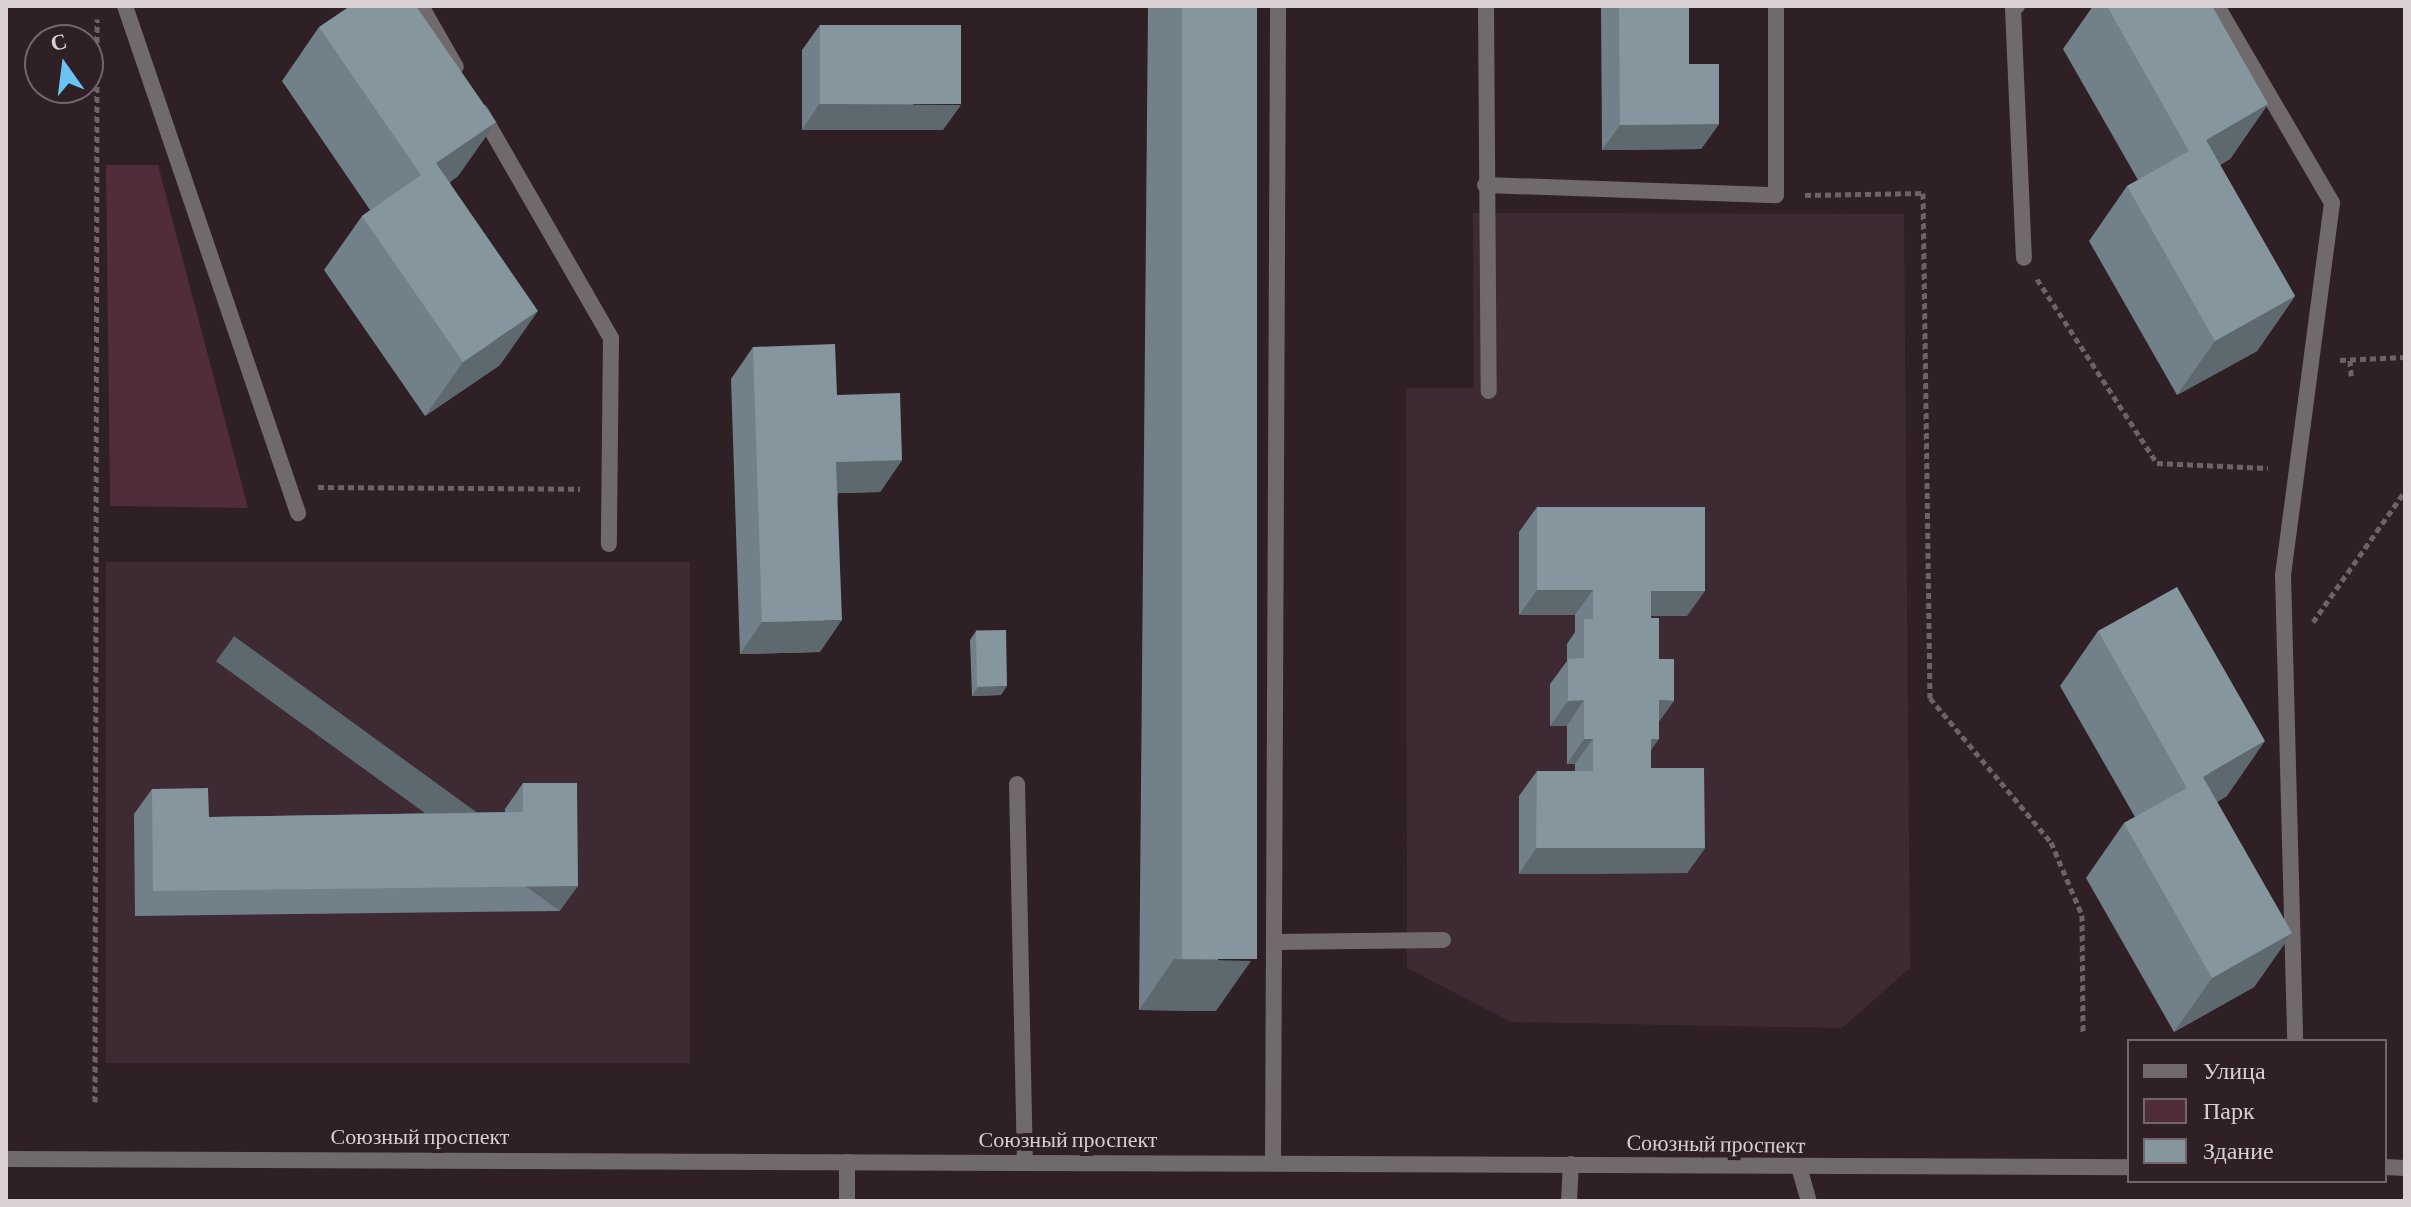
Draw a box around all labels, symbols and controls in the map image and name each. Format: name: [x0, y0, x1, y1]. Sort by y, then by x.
north arrow: [24, 24, 104, 104]
text: С: [48, 28, 69, 56]
legend: [2127, 1039, 2387, 1183]
text: Улица: [2203, 1057, 2266, 1084]
text: Парк: [2203, 1097, 2255, 1124]
street label: Союзный проспект: [331, 1124, 509, 1150]
street label: Союзный проспект: [979, 1127, 1157, 1153]
street label: Союзный проспект: [1626, 1129, 1806, 1159]
text: Здание: [2203, 1137, 2274, 1164]

